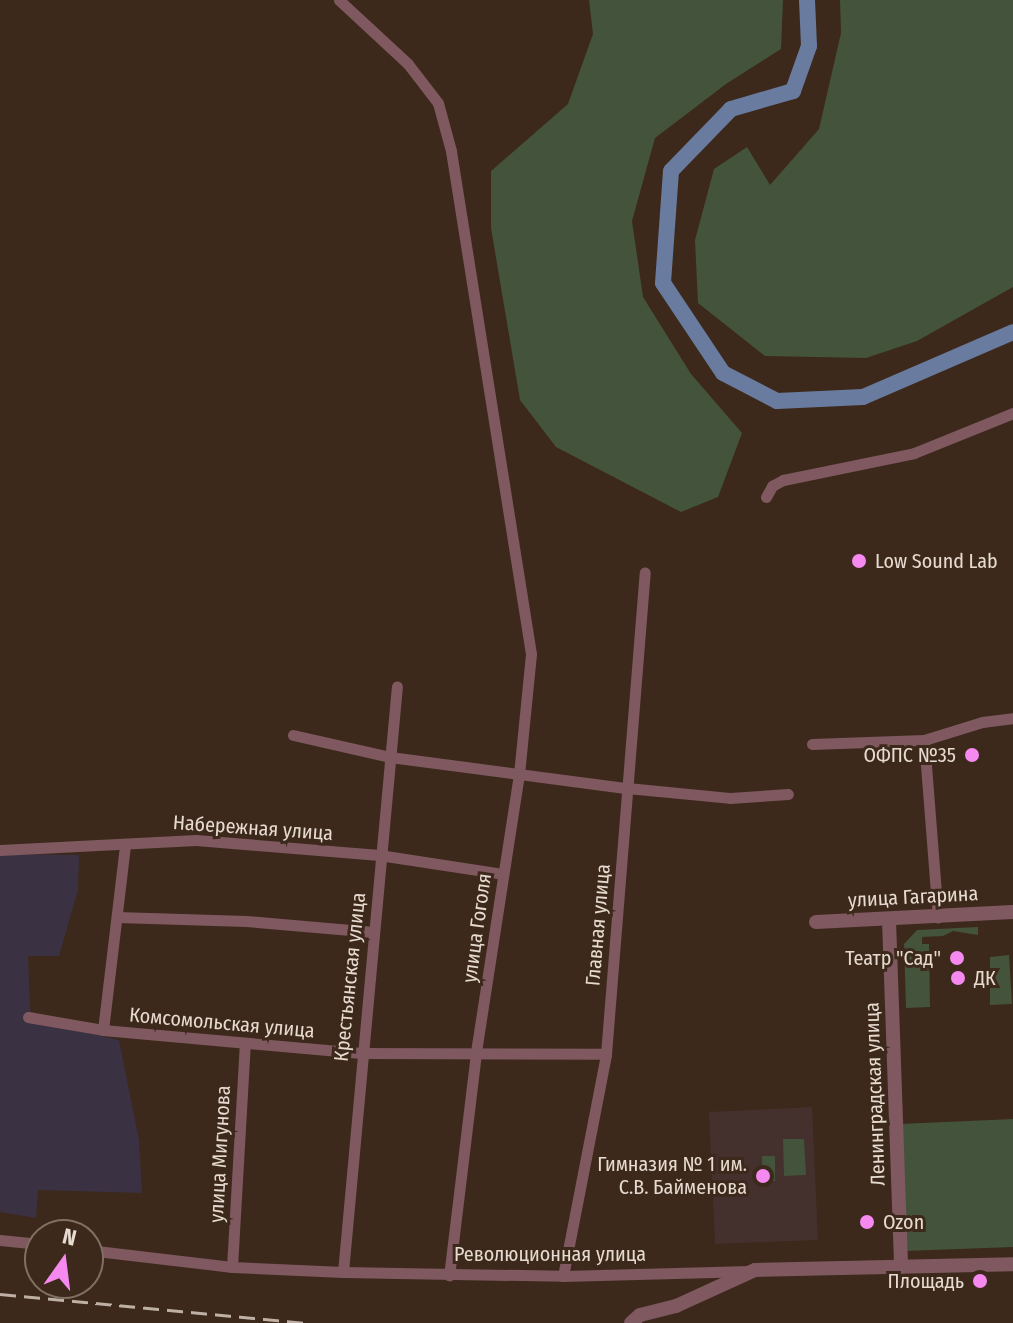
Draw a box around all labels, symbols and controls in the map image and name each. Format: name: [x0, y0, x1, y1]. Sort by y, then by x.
place label: Low Sound Lab: [875, 549, 998, 573]
marker: Low Sound Lab: [850, 552, 868, 570]
place label: ОФПС №35: [863, 743, 956, 767]
marker: ОФПС №35: [963, 746, 981, 764]
street label: Набережная улица: [172, 810, 334, 846]
street label: Главная улица: [581, 863, 615, 987]
street label: улица Гоголя: [457, 872, 497, 984]
street label: улица Гагарина: [847, 882, 979, 912]
street label: Крестьянская улица: [329, 891, 371, 1063]
place label: Театр "Сад": [845, 946, 941, 970]
marker: Театр "Сад": [948, 949, 966, 967]
place label: ДК: [974, 966, 996, 990]
marker: ДК: [949, 969, 967, 987]
street label: Ленинградская улица: [860, 1002, 890, 1186]
street label: Комсомольская улица: [128, 1003, 316, 1043]
street label: улица Мигунова: [204, 1085, 236, 1223]
place label: Гимназия № 1 им. С.В. Байменова: [597, 1152, 747, 1199]
marker: Гимназия № 1 им. С.В. Байменова: [754, 1167, 772, 1185]
place label: Ozon: [883, 1210, 924, 1234]
marker: Ozon: [858, 1213, 876, 1231]
north arrow: [24, 1219, 104, 1299]
text: N: [60, 1222, 79, 1252]
street label: Революционная улица: [454, 1242, 646, 1266]
place label: Площадь: [888, 1269, 964, 1293]
marker: Площадь: [971, 1272, 989, 1290]

